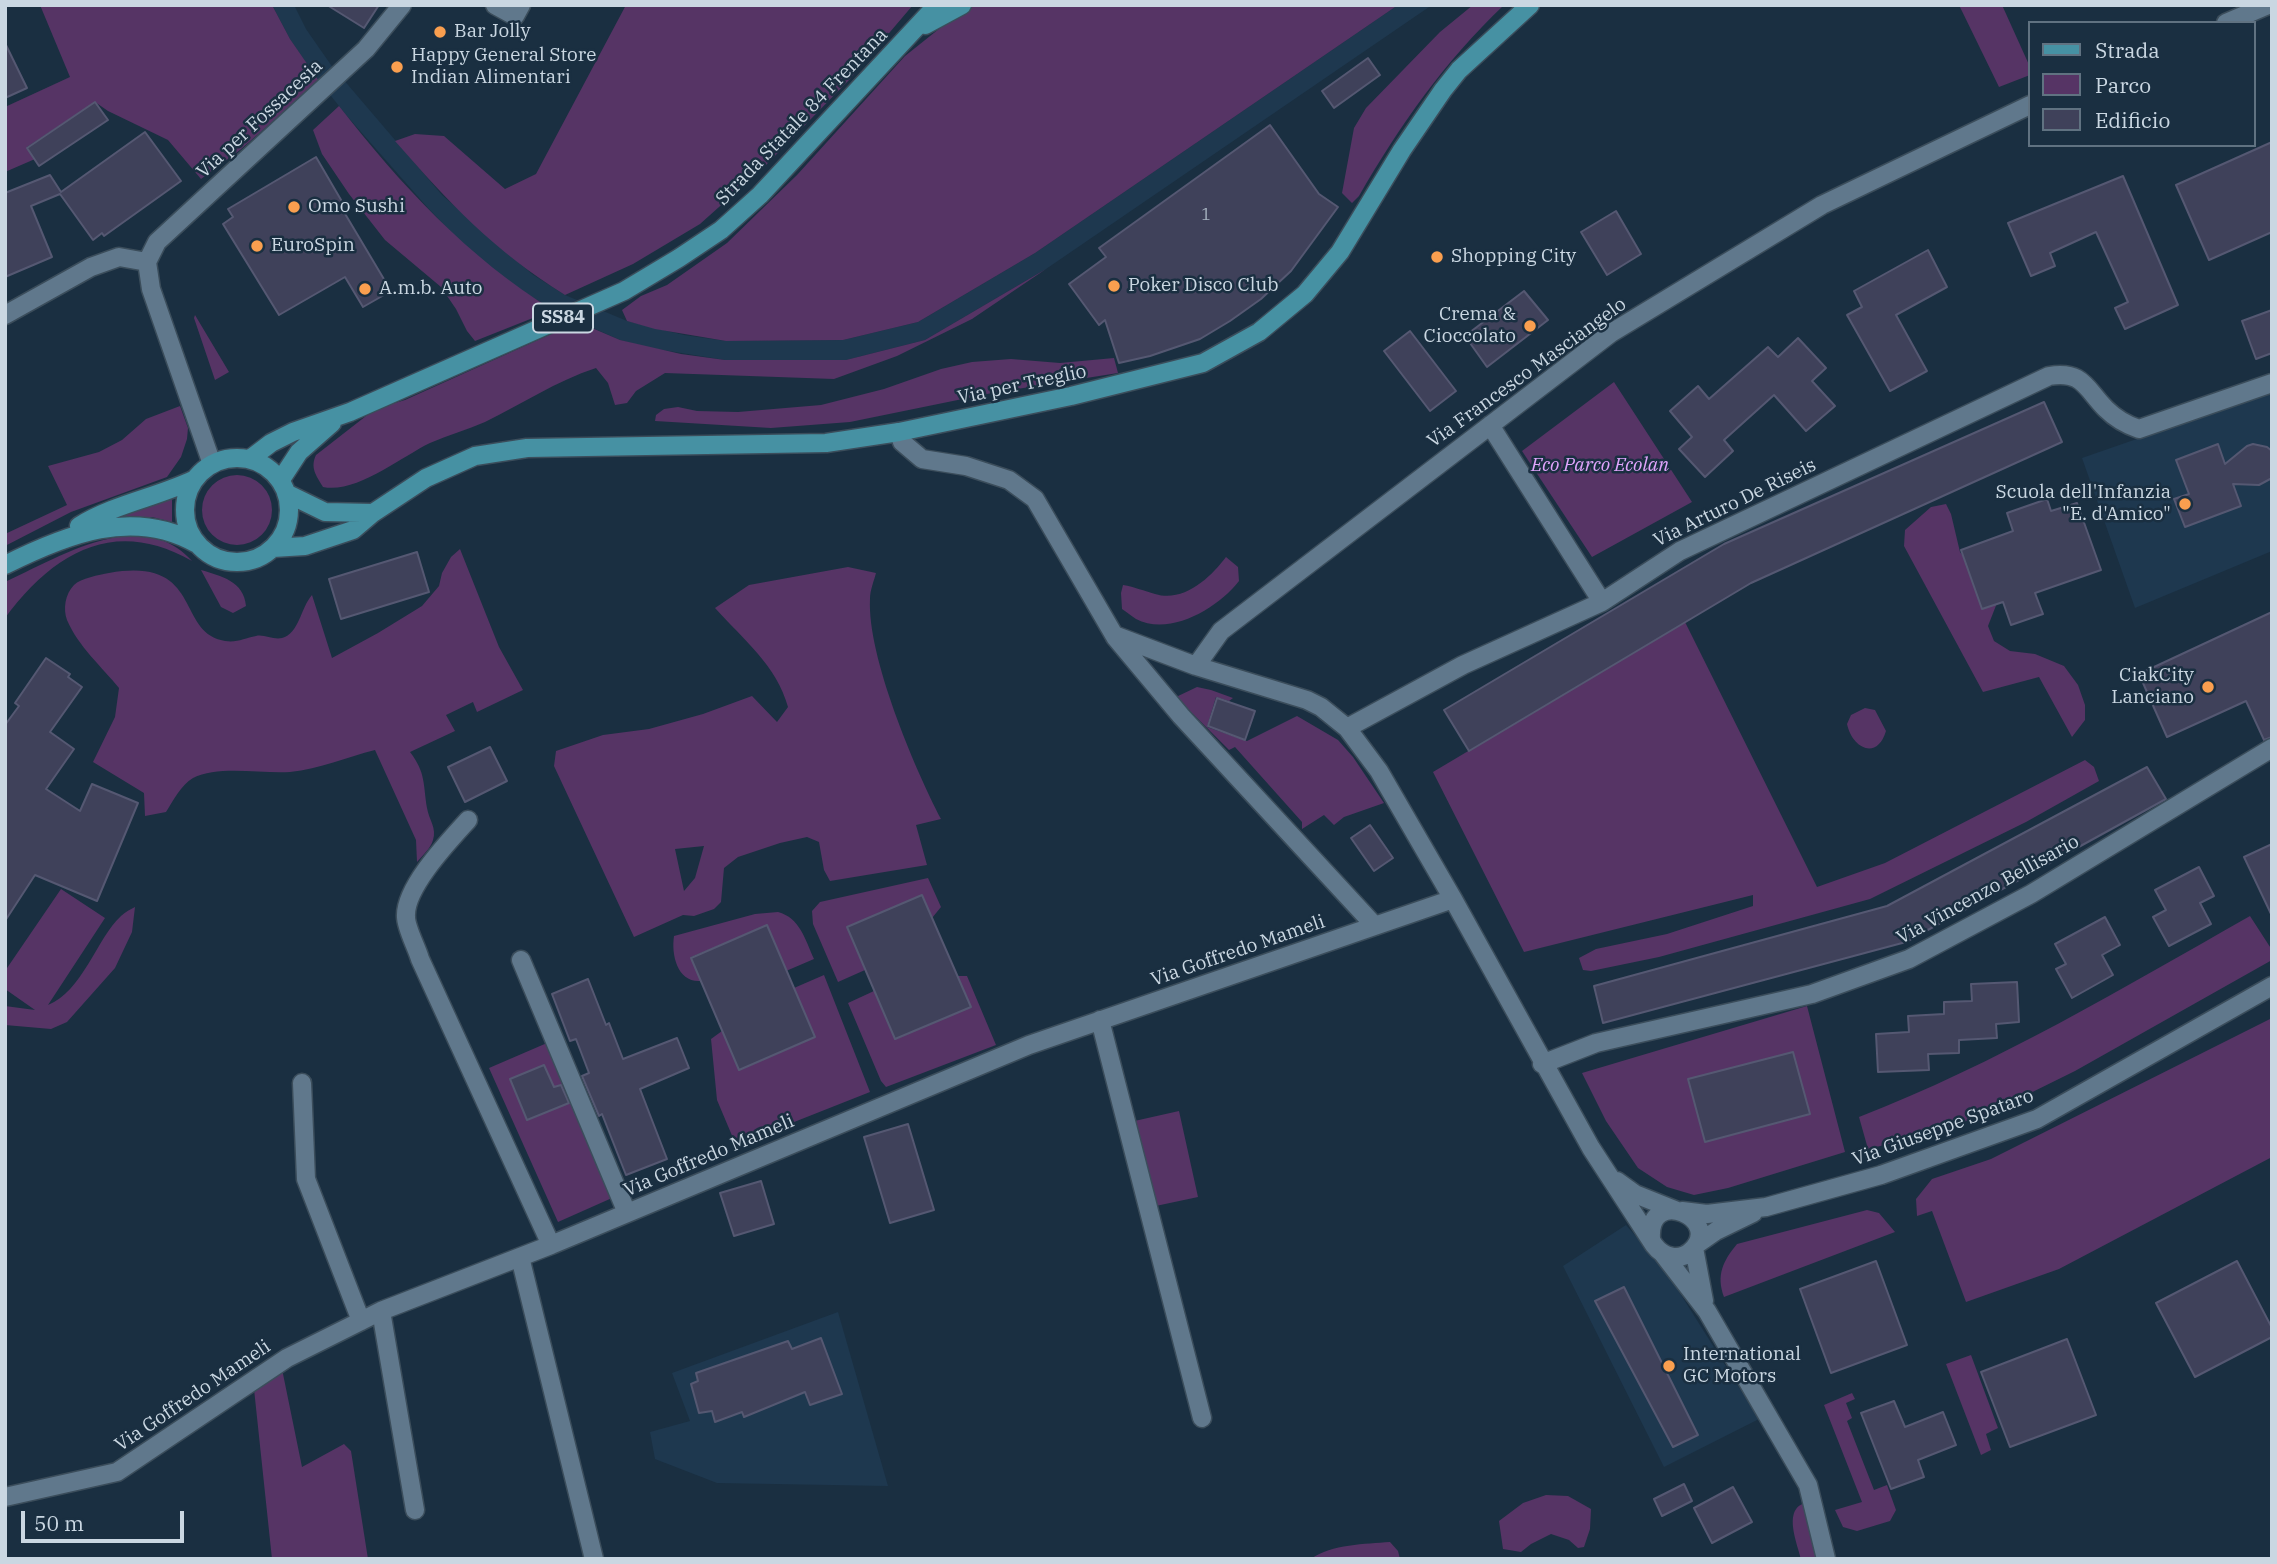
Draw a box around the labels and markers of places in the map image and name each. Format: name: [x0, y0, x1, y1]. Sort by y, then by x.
place label: Bar Jolly: [454, 21, 531, 43]
marker: Bar Jolly: [432, 24, 448, 40]
place label: Happy General Store Indian Alimentari: [411, 45, 596, 89]
marker: Happy General Store Indian Alimentari: [389, 59, 405, 75]
place label: Omo Sushi: [308, 196, 405, 218]
marker: Omo Sushi: [286, 199, 302, 215]
place label: EuroSpin: [271, 235, 355, 257]
marker: EuroSpin: [249, 238, 265, 254]
place label: Shopping City: [1451, 246, 1576, 268]
marker: Shopping City: [1429, 249, 1445, 265]
place label: Poker Disco Club: [1128, 275, 1279, 297]
place label: A.m.b. Auto: [379, 278, 482, 300]
marker: Poker Disco Club: [1106, 278, 1122, 294]
marker: A.m.b. Auto: [357, 281, 373, 297]
place label: Crema & Cioccolato: [1424, 304, 1516, 348]
marker: Crema & Cioccolato: [1522, 318, 1538, 334]
place label: Scuola dell'Infanzia "E. d'Amico": [1996, 482, 2171, 526]
marker: Scuola dell'Infanzia "E. d'Amico": [2177, 496, 2193, 512]
place label: CiakCity Lanciano: [2111, 665, 2194, 709]
marker: CiakCity Lanciano: [2200, 679, 2216, 695]
place label: International GC Motors: [1683, 1344, 1801, 1388]
marker: International GC Motors: [1661, 1358, 1677, 1374]

